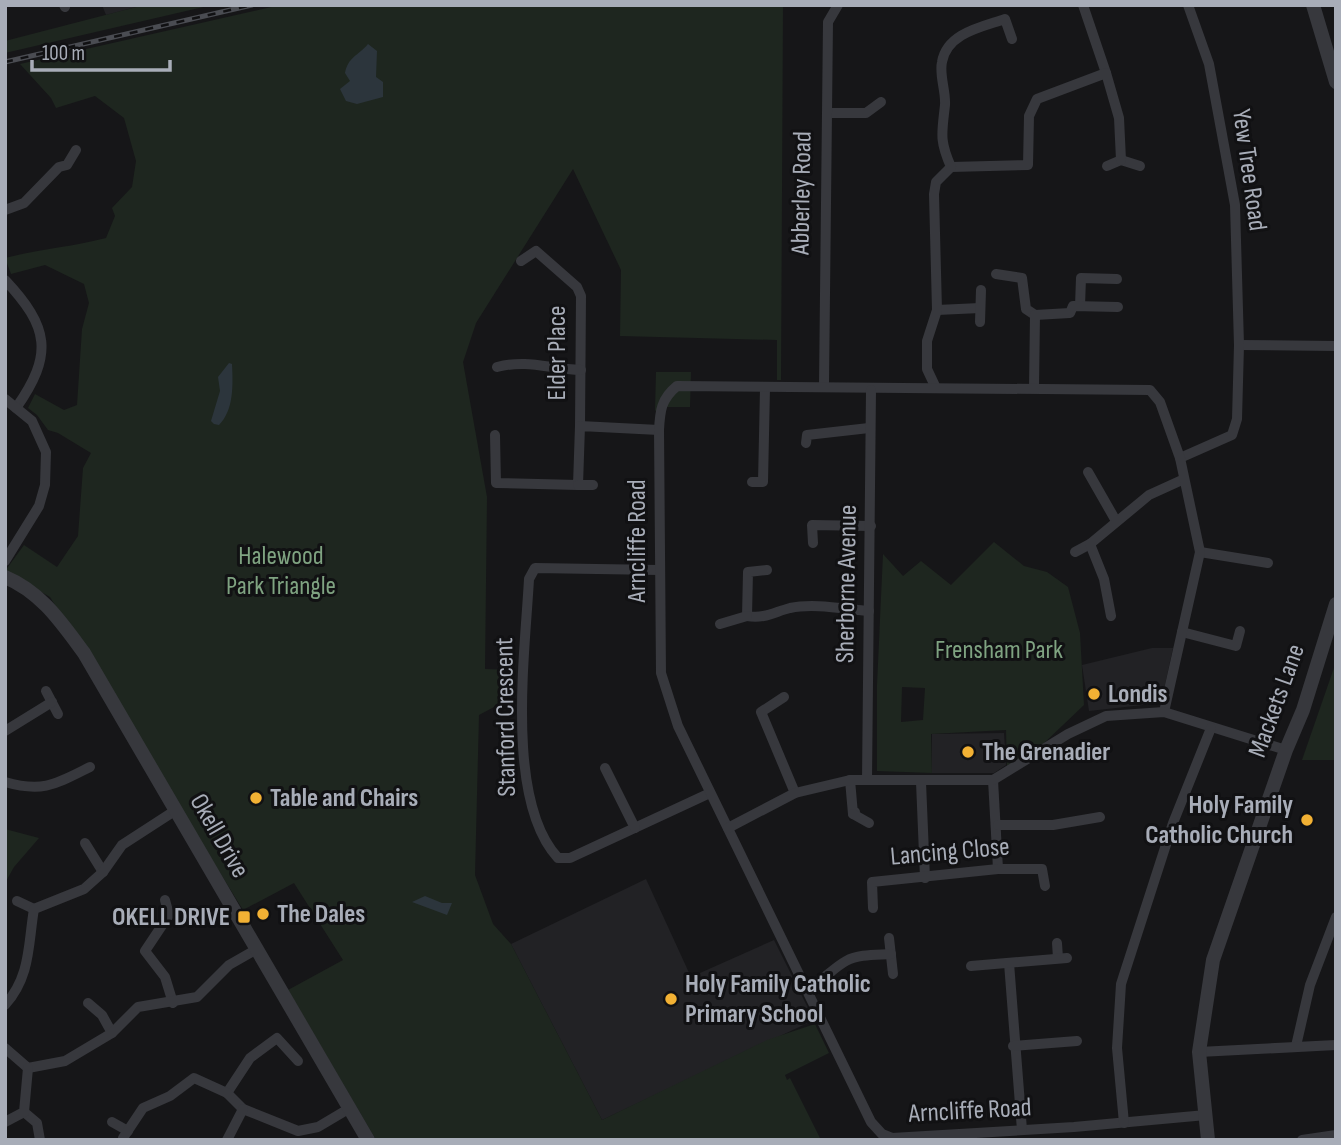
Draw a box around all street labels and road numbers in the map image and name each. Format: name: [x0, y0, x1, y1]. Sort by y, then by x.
street label: Yew Tree Road: [1225, 107, 1273, 233]
street label: Abberley Road: [785, 131, 819, 256]
street label: Elder Place: [542, 305, 573, 401]
street label: Arncliffe Road: [622, 479, 653, 604]
street label: Sherborne Avenue: [830, 504, 864, 664]
street label: Stanford Crescent: [489, 637, 523, 797]
street label: Mackets Lane: [1242, 640, 1312, 762]
street label: Okell Drive: [183, 788, 255, 884]
street label: Lancing Close: [889, 831, 1011, 873]
street label: Arncliffe Road: [907, 1092, 1032, 1130]

